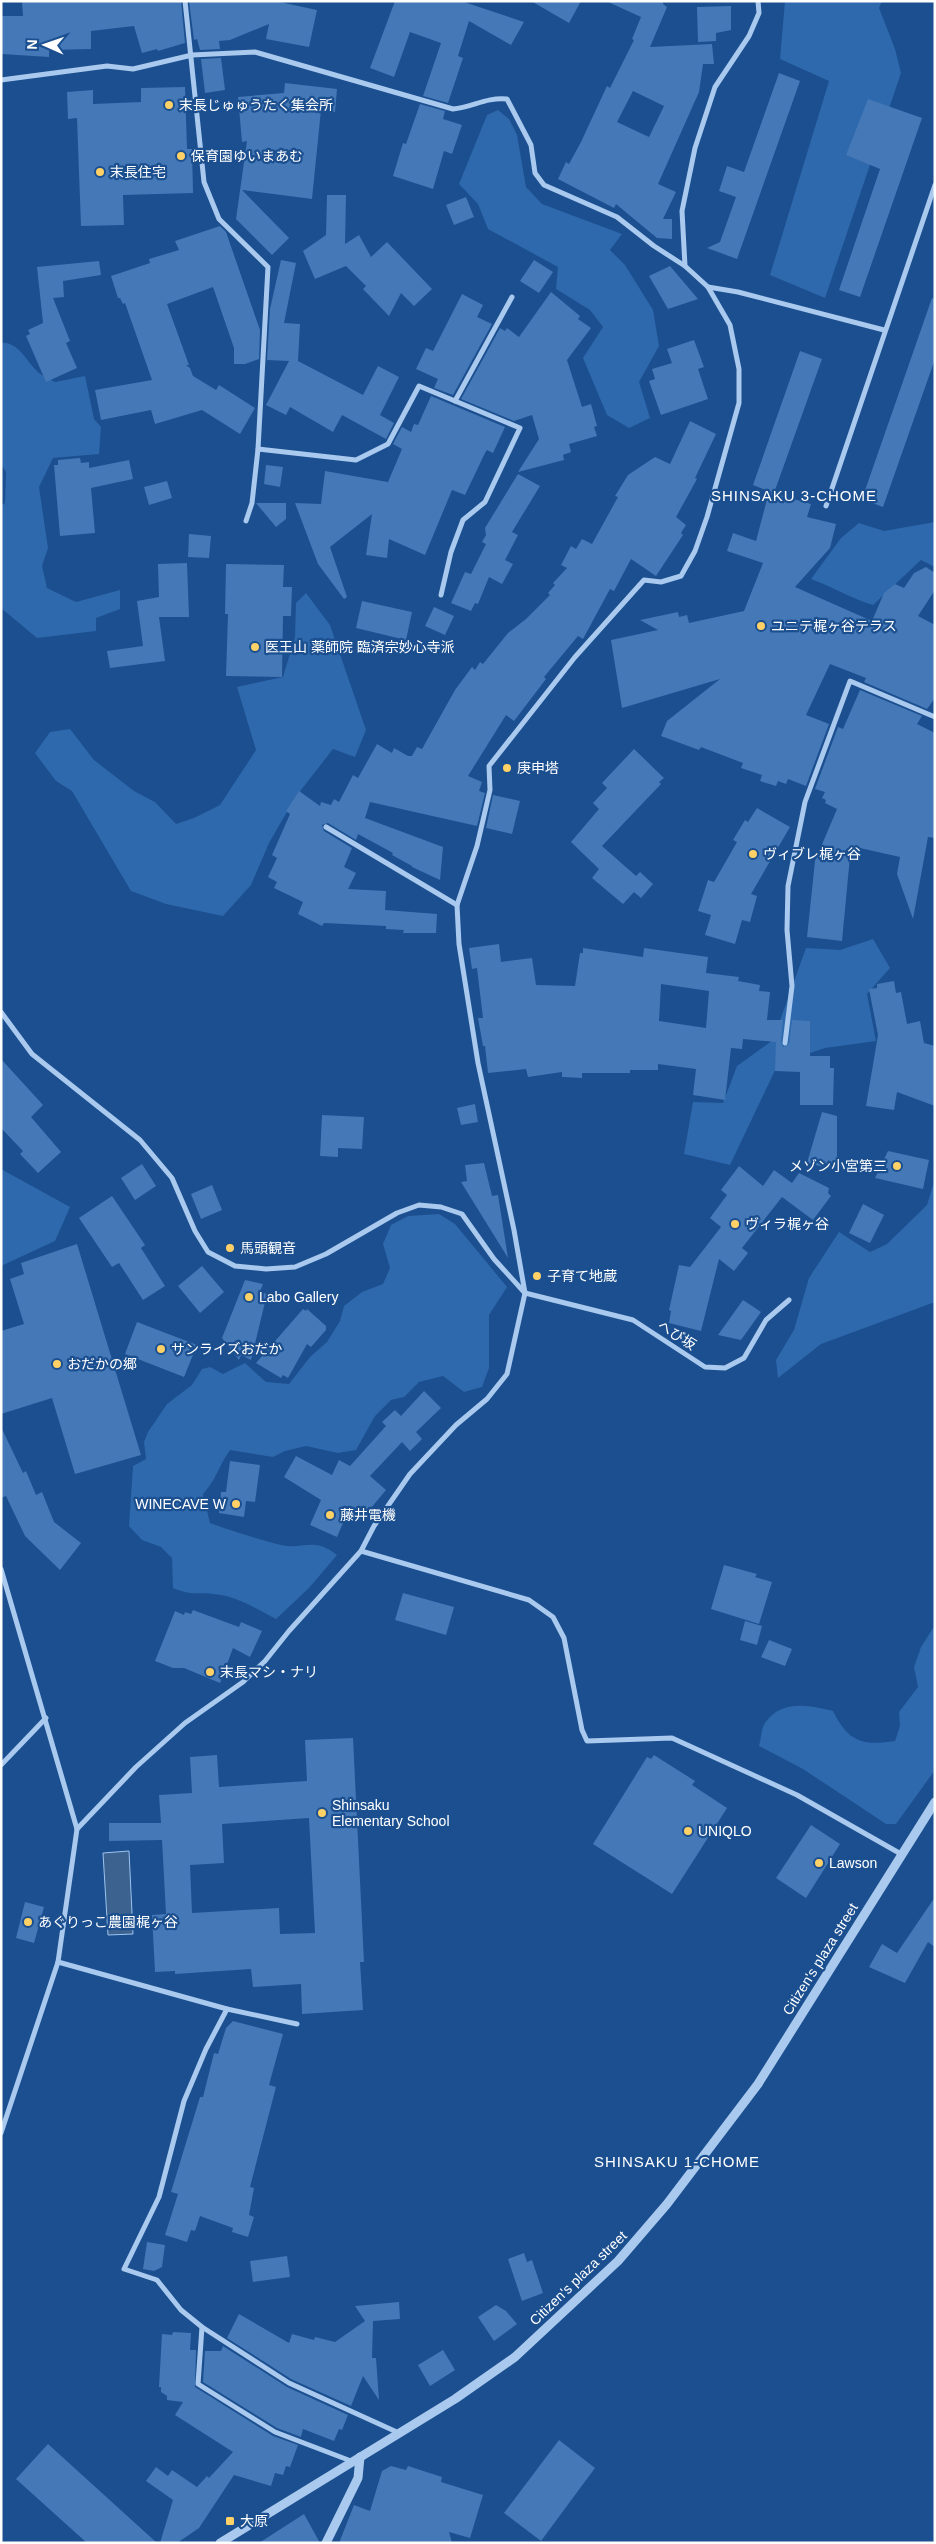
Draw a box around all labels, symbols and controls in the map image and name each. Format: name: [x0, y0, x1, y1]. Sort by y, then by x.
north arrow: [20, 20, 70, 70]
text: N: [24, 39, 40, 50]
place label: 末長じゅゅうたく集会所: [179, 97, 333, 113]
marker: 末長じゅゅうたく集会所: [163, 99, 175, 111]
place label: 保育園ゆいまあむ: [191, 148, 303, 164]
marker: 保育園ゆいまあむ: [175, 150, 187, 162]
place label: 末長住宅: [110, 164, 166, 180]
marker: 末長住宅: [94, 166, 106, 178]
district label: SHINSAKU 3-CHOME: [711, 487, 877, 504]
place label: ユニテ梶ヶ谷テラス: [771, 618, 897, 634]
marker: ユニテ梶ヶ谷テラス: [755, 620, 767, 632]
place label: 医王山 薬師院 臨済宗妙心寺派: [265, 639, 455, 655]
marker: 医王山 薬師院 臨済宗妙心寺派: [249, 641, 261, 653]
place label: 庚申塔: [517, 760, 559, 776]
marker: 庚申塔: [501, 762, 513, 774]
place label: ヴィブレ梶ヶ谷: [763, 846, 861, 862]
marker: ヴィブレ梶ヶ谷: [747, 848, 759, 860]
place label: メゾン小宮第三: [789, 1158, 887, 1174]
marker: メゾン小宮第三: [891, 1160, 903, 1172]
place label: ヴィラ梶ヶ谷: [745, 1216, 829, 1232]
marker: ヴィラ梶ヶ谷: [729, 1218, 741, 1230]
place label: 馬頭観音: [240, 1240, 296, 1256]
marker: 馬頭観音: [224, 1242, 236, 1254]
place label: 子育て地蔵: [547, 1268, 617, 1284]
marker: 子育て地蔵: [531, 1270, 543, 1282]
place label: Labo Gallery: [259, 1289, 338, 1305]
marker: Labo Gallery: [243, 1291, 255, 1303]
street label: へび坂: [655, 1317, 699, 1353]
place label: サンライズおだか: [171, 1341, 283, 1357]
marker: サンライズおだか: [155, 1343, 167, 1355]
place label: おだかの郷: [67, 1356, 137, 1372]
marker: おだかの郷: [51, 1358, 63, 1370]
place label: WINECAVE W: [135, 1496, 227, 1512]
marker: WINECAVE W: [230, 1498, 242, 1510]
place label: 藤井電機: [340, 1507, 396, 1523]
marker: 藤井電機: [324, 1509, 336, 1521]
place label: 末長マシ・ナリ: [220, 1664, 318, 1680]
marker: 末長マシ・ナリ: [204, 1666, 216, 1678]
place label: Shinsaku Elementary School: [332, 1797, 450, 1829]
marker: Shinsaku Elementary School: [316, 1807, 328, 1819]
place label: UNIQLO: [698, 1823, 752, 1839]
marker: UNIQLO: [682, 1825, 694, 1837]
place label: Lawson: [829, 1855, 877, 1871]
marker: Lawson: [813, 1857, 825, 1869]
street label: Citizen's plaza street: [779, 1900, 861, 2018]
place label: あぐりっこ農園梶ヶ谷: [38, 1914, 178, 1930]
marker: あぐりっこ農園梶ヶ谷: [22, 1916, 34, 1928]
district label: SHINSAKU 1-CHOME: [594, 2153, 760, 2170]
street label: Citizen's plaza street: [526, 2227, 630, 2328]
place label: 大原: [240, 2513, 268, 2529]
marker: 大原: [224, 2515, 236, 2527]

